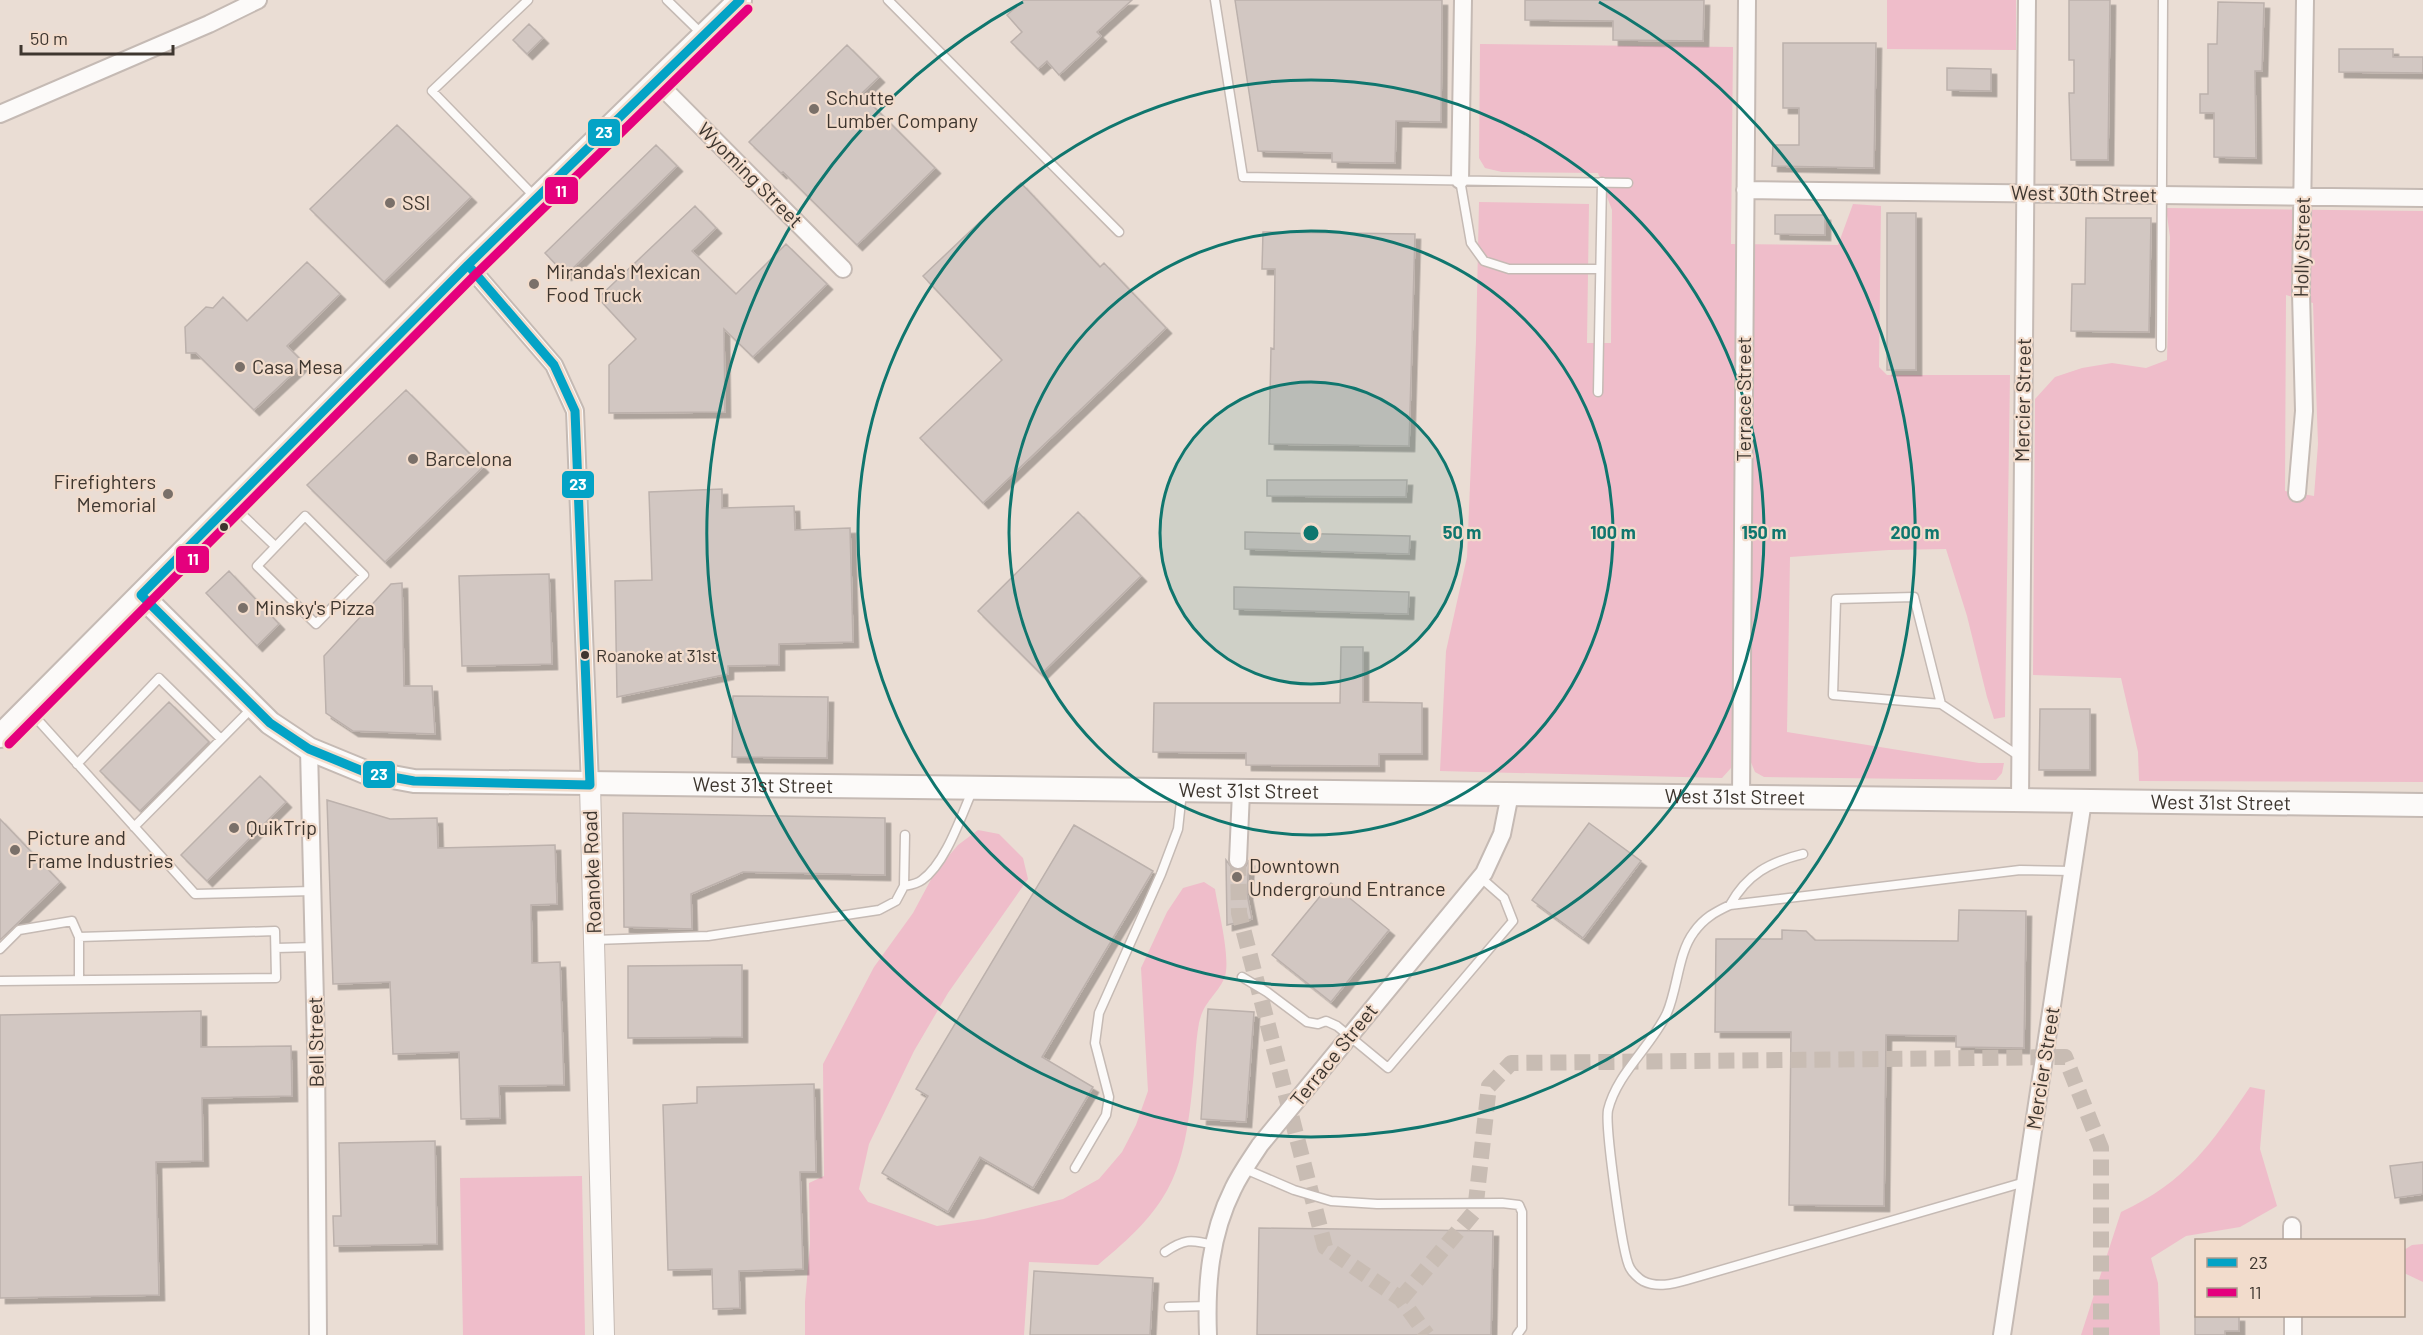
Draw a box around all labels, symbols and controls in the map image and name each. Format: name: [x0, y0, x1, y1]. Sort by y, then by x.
scale bar: [21, 18, 172, 56]
text: 50 m: [30, 27, 68, 49]
place label: Schutte Lumber Company: [826, 85, 978, 132]
marker: Schutte Lumber Company: [807, 102, 821, 116]
street label: Wyoming Street: [693, 117, 808, 232]
line badge: 23: [587, 118, 621, 147]
text: 23: [595, 122, 613, 141]
line badge: 11: [544, 176, 579, 205]
street label: West 30th Street: [2011, 180, 2157, 206]
text: 11: [555, 181, 567, 200]
place label: SSI: [402, 190, 431, 214]
marker: SSI: [383, 196, 397, 210]
street label: Holly Street: [2288, 196, 2314, 298]
place label: Miranda's Mexican Food Truck: [546, 259, 701, 306]
marker: Miranda's Mexican Food Truck: [527, 277, 541, 291]
street label: Terrace Street: [1731, 337, 1755, 461]
street label: Mercier Street: [2009, 338, 2035, 462]
place label: Casa Mesa: [252, 354, 343, 378]
marker: Casa Mesa: [233, 360, 247, 374]
place label: Barcelona: [425, 446, 512, 470]
marker: Barcelona: [406, 452, 420, 466]
place label: Firefighters Memorial: [54, 469, 156, 516]
line badge: 23: [561, 470, 595, 499]
text: 23: [569, 474, 587, 493]
marker: Firefighters Memorial: [161, 487, 175, 501]
unlabelled marker: [218, 521, 230, 533]
text: 50 m: [1443, 521, 1481, 543]
text: 100 m: [1590, 521, 1636, 543]
text: 150 m: [1742, 521, 1786, 543]
text: 200 m: [1890, 521, 1940, 543]
centre of rings: [1301, 523, 1321, 543]
line badge: 11: [175, 545, 210, 574]
text: 11: [187, 549, 199, 568]
place label: Minsky's Pizza: [255, 595, 375, 619]
marker: Minsky's Pizza: [236, 601, 250, 615]
place label: Roanoke at 31st: [596, 644, 717, 666]
marker: Roanoke at 31st: [579, 649, 591, 661]
line badge: 23: [362, 760, 396, 789]
text: 23: [370, 764, 388, 783]
street label: West 31st Street: [693, 771, 834, 797]
street label: West 31st Street: [1179, 777, 1319, 803]
street label: West 31st Street: [1664, 783, 1805, 809]
street label: West 31st Street: [2150, 789, 2291, 814]
street label: Roanoke Road: [577, 810, 605, 934]
place label: QuikTrip: [246, 815, 317, 839]
marker: QuikTrip: [227, 821, 241, 835]
place label: Picture and Frame Industries: [27, 825, 173, 872]
marker: Picture and Frame Industries: [8, 843, 22, 857]
place label: Downtown Underground Entrance: [1249, 853, 1446, 900]
marker: Downtown Underground Entrance: [1230, 870, 1244, 884]
street label: Bell Street: [302, 996, 328, 1088]
street label: Terrace Street: [1285, 998, 1382, 1110]
street label: Mercier Street: [2020, 1005, 2064, 1131]
legend: [2195, 1239, 2405, 1317]
text: 23: [2249, 1251, 2268, 1273]
text: 11: [2249, 1281, 2262, 1303]

